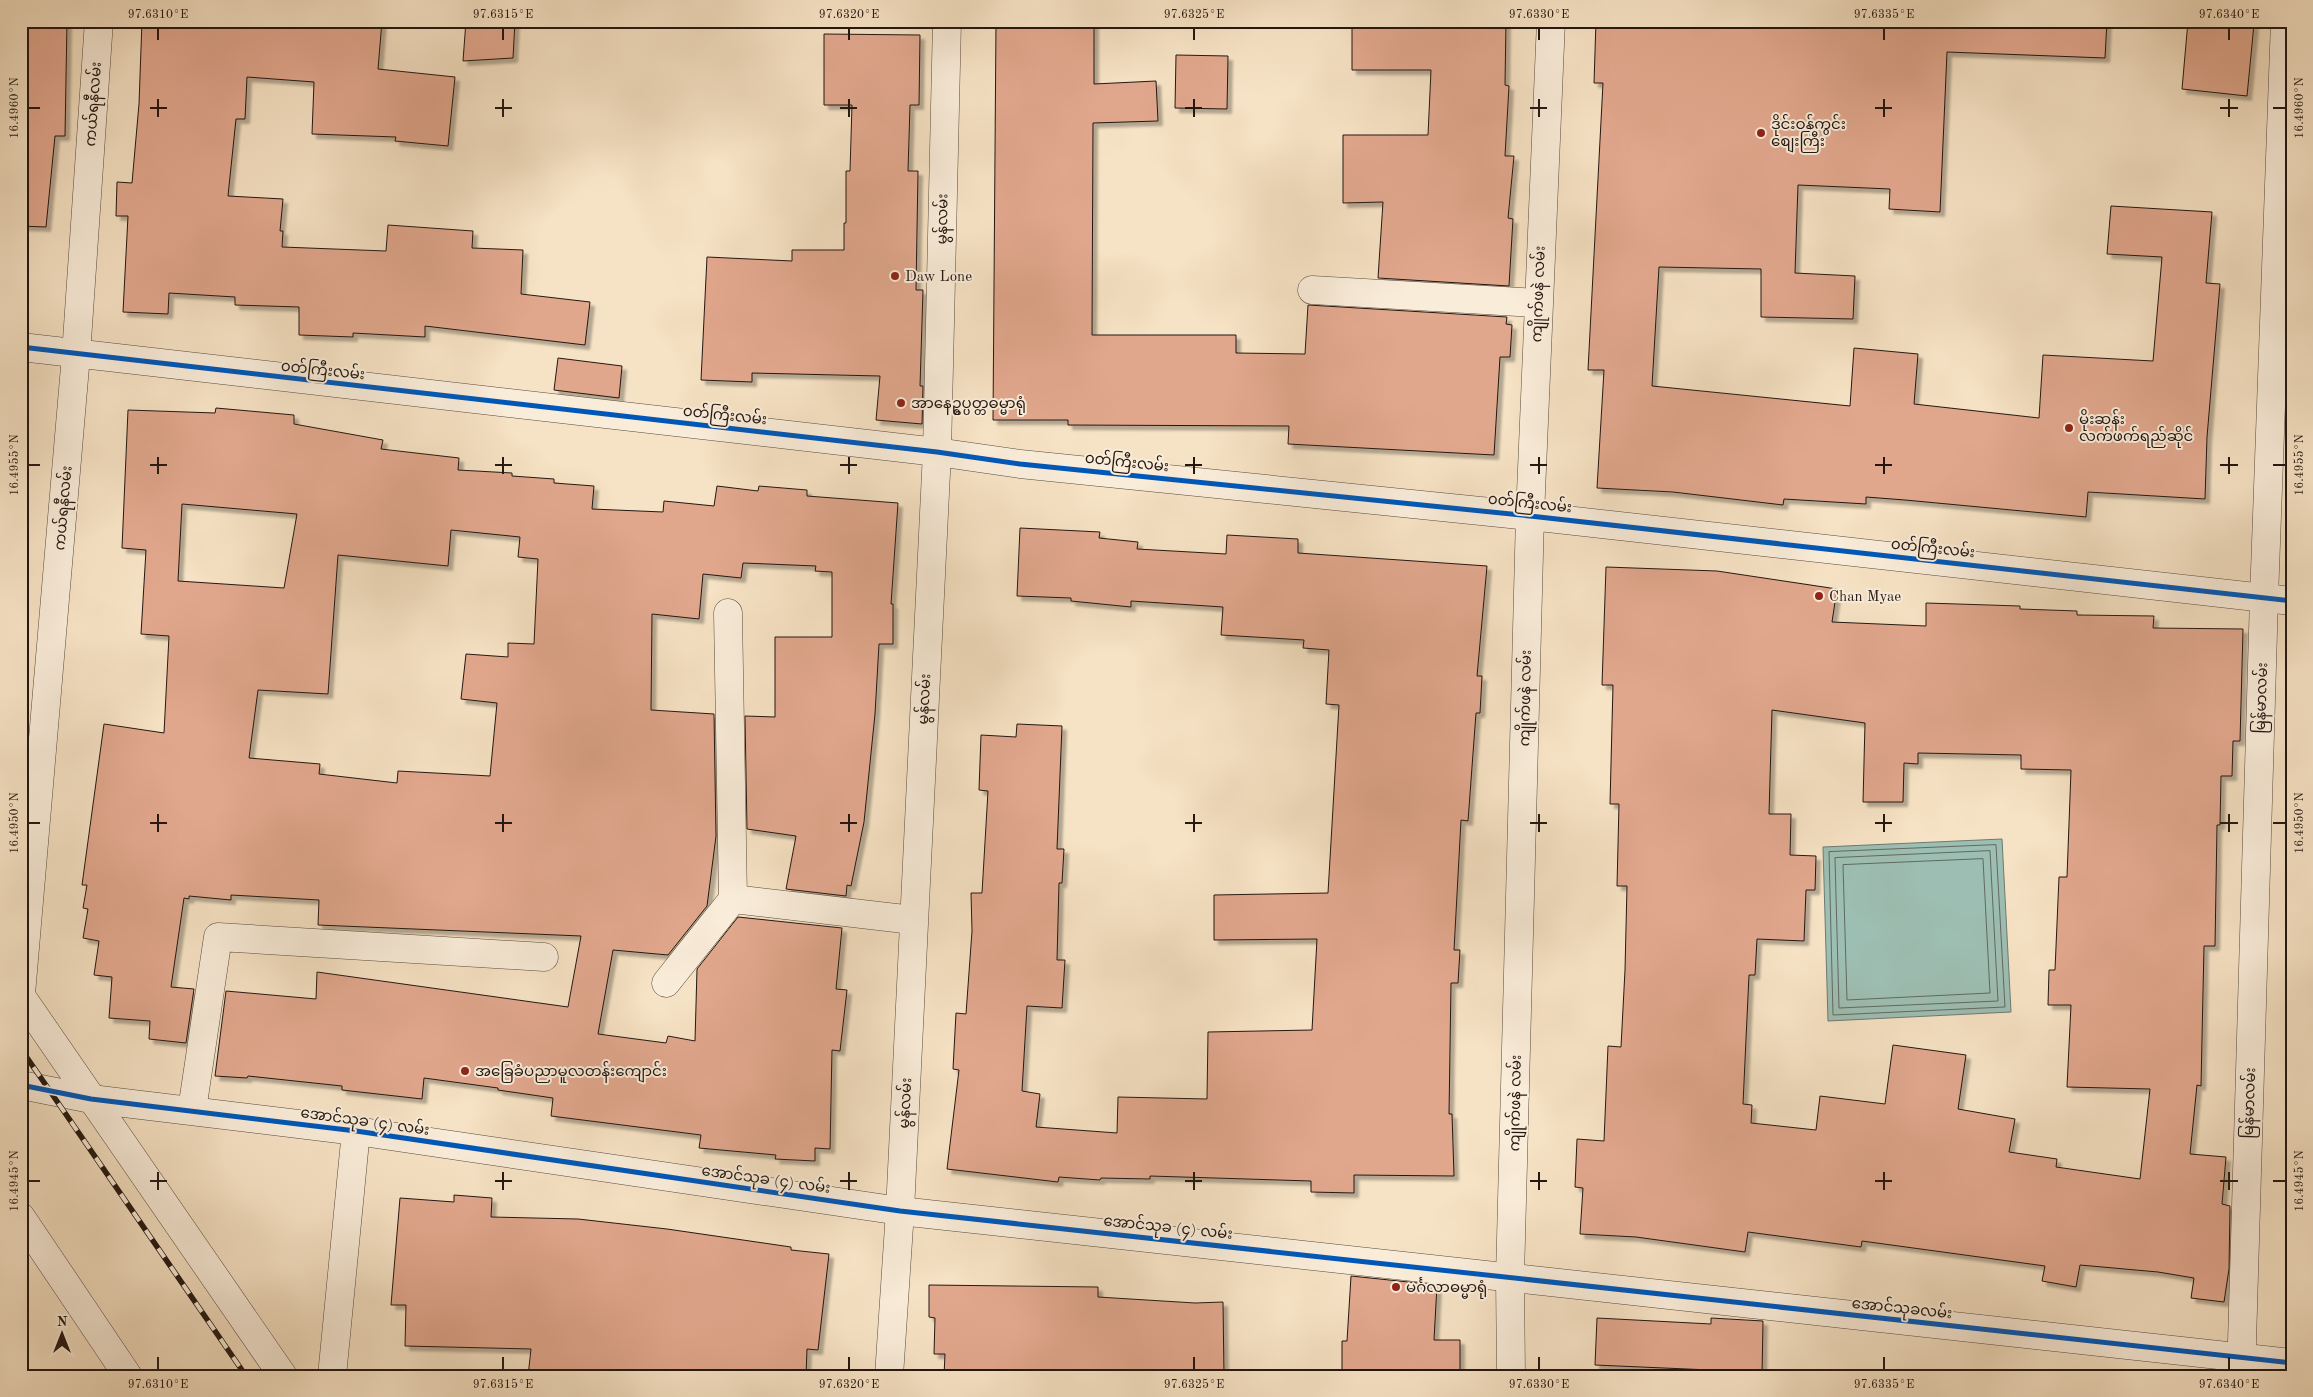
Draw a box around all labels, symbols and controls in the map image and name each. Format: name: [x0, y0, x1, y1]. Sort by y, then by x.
text: 97.6315°E: [473, 8, 533, 21]
text: 97.6325°E: [1164, 8, 1224, 21]
text: 97.6335°E: [1854, 8, 1914, 21]
text: 97.6310°E: [128, 9, 188, 21]
text: 97.6320°E: [819, 9, 879, 21]
text: 97.6330°E: [1509, 9, 1569, 21]
text: 97.6340°E: [2199, 9, 2259, 21]
street label: ကယ်ရနီလမ်း: [80, 61, 108, 147]
text: 16.4960°N: [9, 77, 21, 139]
text: 16.4960°N: [2294, 77, 2306, 139]
place label: ဒိုင်းဝန်ကွင်း စျေးကြီး: [1771, 114, 1846, 153]
marker: ဒိုင်းဝန်ကွင်း စျေးကြီး: [1755, 127, 1767, 139]
street label: မွန်လမ်း: [932, 193, 954, 245]
street label: ကျိုက်ဖနဲ လမ်း: [1526, 245, 1552, 343]
marker: Daw Lone: [889, 270, 901, 282]
place label: Daw Lone: [905, 270, 972, 285]
street label: ၀တ်ကြီးလမ်း: [280, 356, 366, 386]
place label: အာနေဥ္စပ္ပတ္တဓမ္မာရုံ: [911, 396, 1026, 415]
marker: အာနေဥ္စပ္ပတ္တဓမ္မာရုံ: [895, 397, 907, 409]
street label: ၀တ်ကြီးလမ်း: [682, 401, 768, 431]
place label: မိုးဆန်း လက်ဖက်ရည်ဆိုင်: [2079, 409, 2193, 448]
marker: မိုးဆန်း လက်ဖက်ရည်ဆိုင်: [2063, 422, 2075, 434]
text: 16.4955°N: [8, 434, 21, 496]
text: 16.4955°N: [2293, 434, 2306, 496]
street label: ၀တ်ကြီးလမ်း: [1084, 448, 1170, 478]
street label: ကယ်ရနီလမ်း: [49, 465, 79, 551]
street label: ၀တ်ကြီးလမ်း: [1487, 489, 1573, 519]
street label: ၀တ်ကြီးလမ်း: [1890, 534, 1976, 564]
marker: Chan Myae: [1813, 590, 1825, 602]
place label: Chan Myae: [1829, 590, 1901, 605]
street label: ကျိုက်ဖနဲ လမ်း: [1514, 650, 1538, 746]
street label: မြန်မာလမ်း: [2250, 662, 2274, 734]
street label: မွန်လမ်း: [913, 673, 937, 725]
text: 16.4950°N: [8, 792, 21, 854]
text: 16.4950°N: [2293, 792, 2306, 854]
street label: ကျိုက်ဖနဲ လမ်း: [1504, 1055, 1528, 1151]
place label: အခြေခံပညာမူလတန်းကျောင်း: [475, 1061, 667, 1083]
marker: အခြေခံပညာမူလတန်းကျောင်း: [459, 1065, 471, 1077]
street label: မြန်မာလမ်း: [2238, 1067, 2262, 1139]
street label: မွန်လမ်း: [894, 1077, 918, 1129]
street label: အောင်သုခ (၄) လမ်း: [299, 1102, 431, 1142]
text: 16.4945°N: [8, 1150, 21, 1212]
text: 16.4945°N: [2293, 1150, 2306, 1212]
street label: အောင်သုခ (၄) လမ်း: [700, 1160, 832, 1200]
street label: အောင်သုခ (၄) လမ်း: [1102, 1210, 1234, 1246]
place label: မင်္ဂလာဓမ္မာရုံ: [1406, 1277, 1487, 1299]
marker: မင်္ဂလာဓမ္မာရုံ: [1390, 1281, 1402, 1293]
street label: အောင်သုခလမ်း: [1850, 1293, 1953, 1325]
north arrow: [38, 1310, 88, 1360]
text: N: [57, 1315, 68, 1329]
text: 97.6315°E: [473, 1378, 533, 1391]
text: 97.6325°E: [1164, 1378, 1224, 1391]
text: 97.6335°E: [1854, 1378, 1914, 1391]
text: 97.6310°E: [128, 1379, 188, 1391]
text: 97.6320°E: [819, 1379, 879, 1391]
text: 97.6330°E: [1509, 1379, 1569, 1391]
text: 97.6340°E: [2199, 1379, 2259, 1391]

